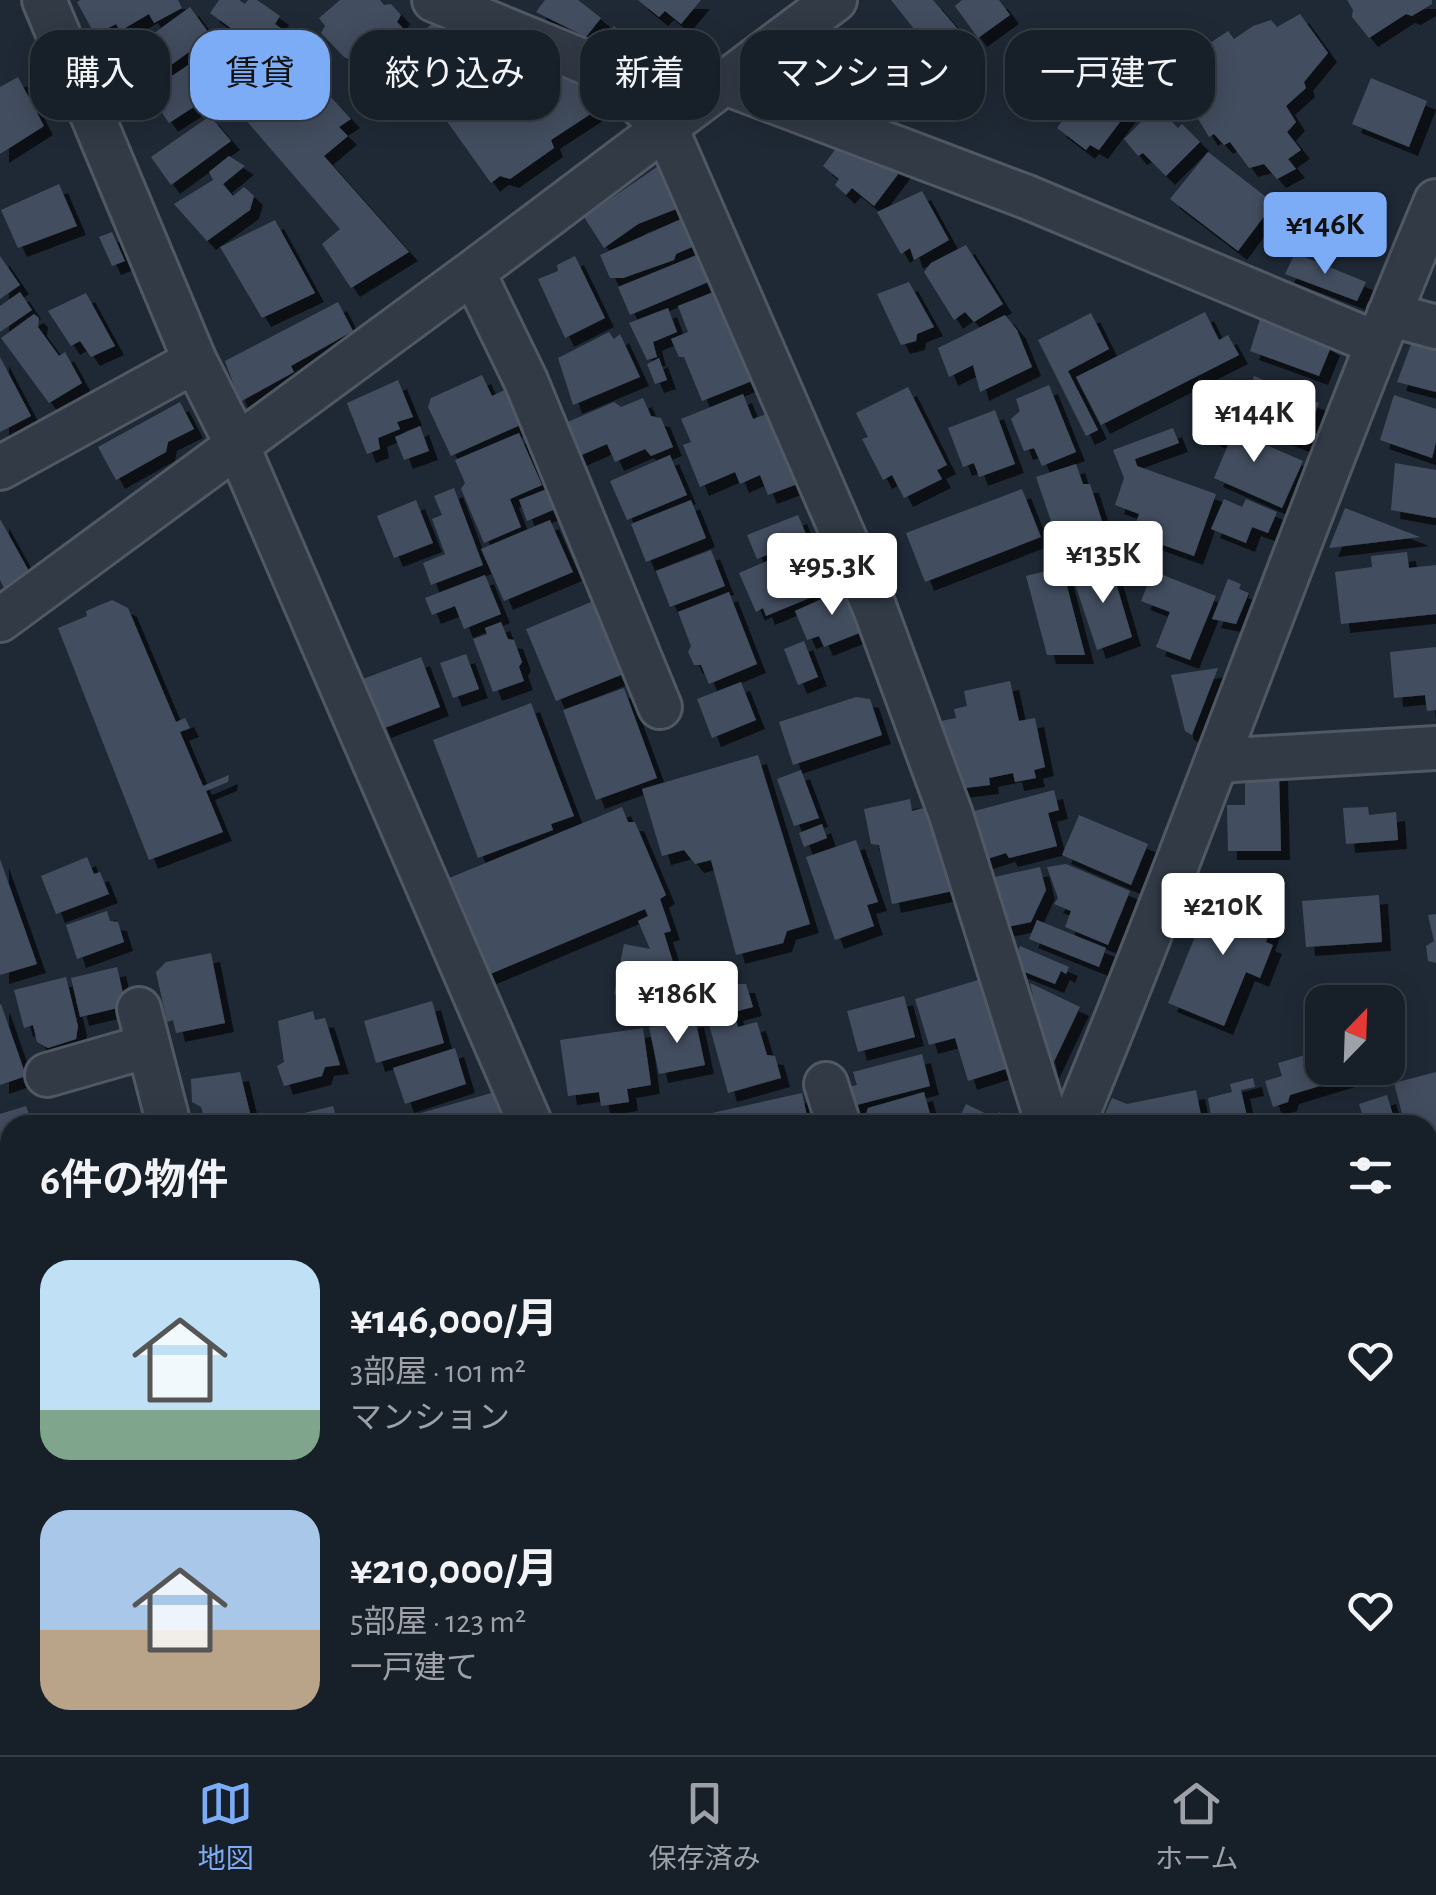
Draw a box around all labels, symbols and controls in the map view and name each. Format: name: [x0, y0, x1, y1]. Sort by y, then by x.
chip: 購入: [30, 30, 170, 120]
chip: 賃貸: [190, 30, 330, 120]
chip: 絞り込み: [350, 30, 560, 120]
chip: 新着: [580, 30, 720, 120]
chip: マンション: [740, 30, 985, 120]
chip: 一戸建て: [1005, 30, 1215, 120]
pin: ¥146K: [1255, 192, 1395, 277]
text: ¥146K: [1286, 208, 1364, 240]
pin: ¥144K: [1184, 380, 1324, 465]
text: ¥144K: [1214, 396, 1294, 428]
pin: ¥135K: [1033, 521, 1173, 606]
pin: ¥95.3K: [751, 533, 913, 618]
text: ¥135K: [1066, 537, 1140, 569]
text: ¥95.3K: [789, 549, 875, 581]
pin: ¥210K: [1153, 873, 1293, 958]
text: ¥210K: [1184, 889, 1262, 921]
pin: ¥186K: [607, 961, 747, 1046]
text: ¥186K: [638, 977, 716, 1009]
north arrow: [1305, 985, 1405, 1085]
map controls: [1305, 985, 1405, 1085]
icon: filters: [1343, 1148, 1398, 1203]
text: 6件の物件: [40, 1160, 228, 1202]
text: ¥146,000/月: [350, 1299, 558, 1341]
icon: home: [120, 1300, 240, 1420]
icon: heart: [1343, 1333, 1398, 1388]
text: 3部屋 · 101 m²: [350, 1356, 526, 1388]
text: マンション: [350, 1402, 510, 1434]
text: ¥210,000/月: [350, 1549, 558, 1591]
icon: home: [120, 1550, 240, 1670]
icon: heart: [1343, 1583, 1398, 1638]
text: 5部屋 · 123 m²: [350, 1606, 526, 1638]
text: 一戸建て: [350, 1652, 478, 1684]
tab: 地図: [197, 1776, 253, 1877]
tab: 保存済み: [648, 1776, 760, 1877]
tab: ホーム: [1155, 1776, 1239, 1877]

